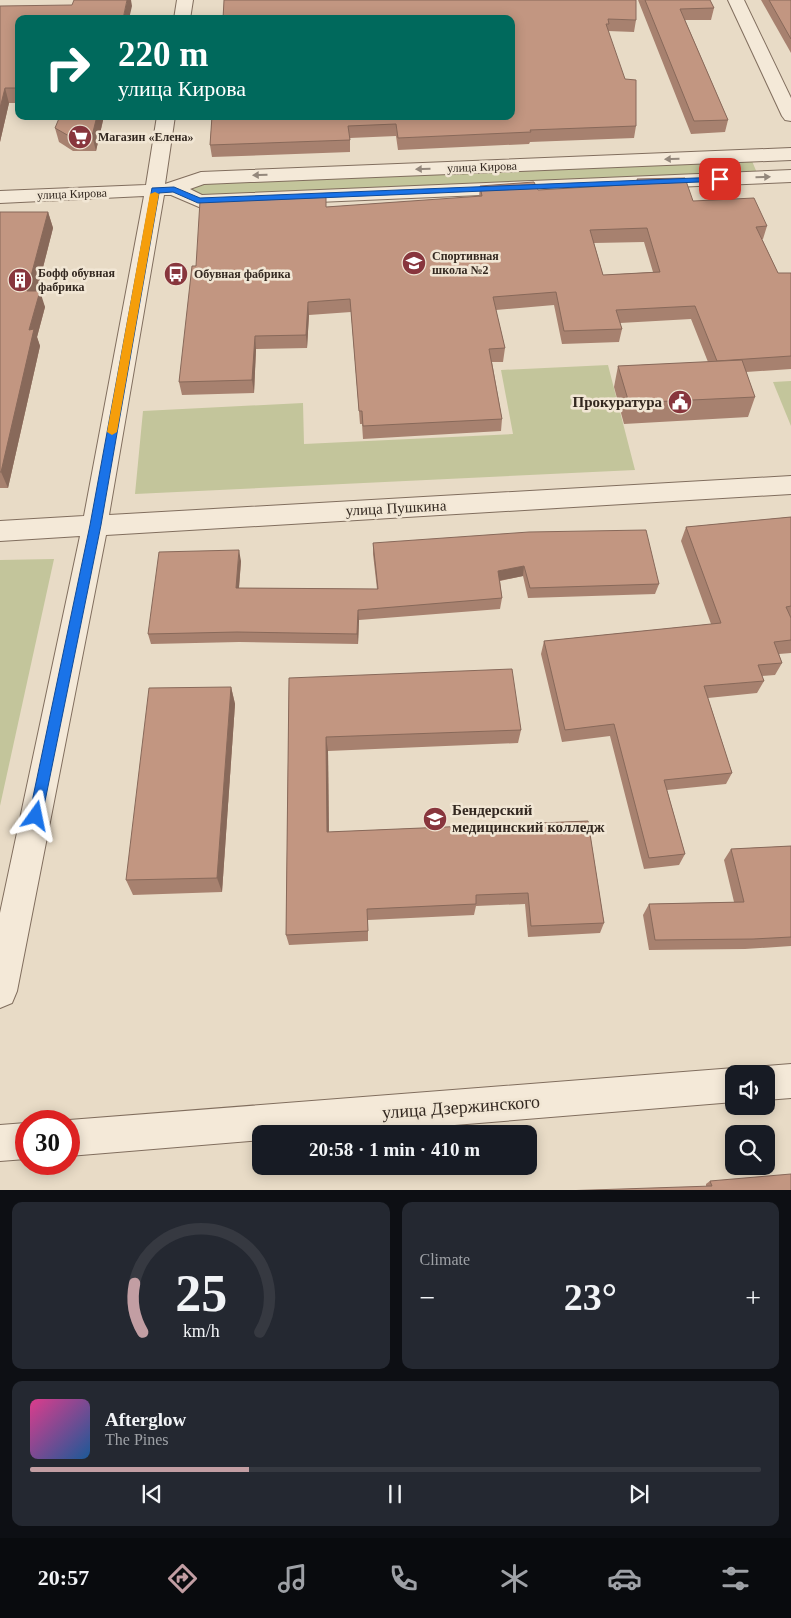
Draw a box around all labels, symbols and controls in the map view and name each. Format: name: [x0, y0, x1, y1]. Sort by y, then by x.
icon: right: [35, 35, 100, 100]
text: 220 m: [118, 35, 208, 74]
text: улица Кирова: [118, 76, 246, 101]
supermarket icon: Магазин «Елена»: [67, 124, 93, 150]
place label: Магазин «Елена»: [98, 130, 193, 144]
one-way arrow: [664, 155, 680, 163]
pin: [699, 158, 741, 200]
street label: улица Кирова: [447, 159, 518, 175]
one-way arrow: [414, 165, 430, 173]
icon: arrive: [706, 165, 734, 193]
one-way arrow: [252, 172, 268, 180]
one-way arrow: [755, 173, 771, 181]
street label: улица Кирова: [37, 186, 108, 202]
place label: Спортивная школа №2: [432, 249, 499, 277]
school or university icon: Спортивная школа №2: [401, 250, 427, 276]
bus stop icon: Обувная фабрика: [163, 261, 189, 287]
place label: Бофф обувная фабрика: [38, 266, 115, 294]
building icon: Бофф обувная фабрика: [7, 267, 33, 293]
place label: Обувная фабрика: [194, 267, 290, 281]
public building icon: Прокуратура: [667, 389, 693, 415]
place label: Прокуратура: [573, 394, 662, 410]
street label: улица Пушкина: [345, 497, 447, 519]
position arrow: [9, 789, 61, 841]
place label: Бендерский медицинский колледж: [452, 802, 605, 835]
school or university icon: Бендерский медицинский колледж: [422, 806, 448, 832]
map controls: [725, 1065, 775, 1175]
button: sound: [725, 1065, 775, 1115]
street label: улица Дзержинского: [381, 1092, 541, 1122]
speed limit sign: 30: [15, 1110, 80, 1175]
button: search: [725, 1125, 775, 1175]
text: 20:58 · 1 min · 410 m: [309, 1139, 480, 1160]
text: Climate: [420, 1251, 470, 1268]
text: 25: [175, 1265, 227, 1322]
text: 23°: [564, 1276, 617, 1318]
text: −: [420, 1282, 435, 1313]
text: +: [745, 1282, 761, 1313]
text: km/h: [182, 1321, 219, 1341]
text: Afterglow: [105, 1409, 186, 1430]
text: The Pines: [105, 1431, 169, 1448]
icon: previous: [138, 1480, 166, 1508]
icon: pause: [381, 1480, 409, 1508]
icon: next: [625, 1480, 653, 1508]
icon: directions: [165, 1561, 200, 1596]
icon: music: [275, 1561, 310, 1596]
icon: phone: [386, 1561, 421, 1596]
icon: climate: [497, 1561, 532, 1596]
icon: car: [607, 1561, 642, 1596]
icon: filters: [718, 1561, 753, 1596]
text: 20:57: [38, 1565, 89, 1590]

